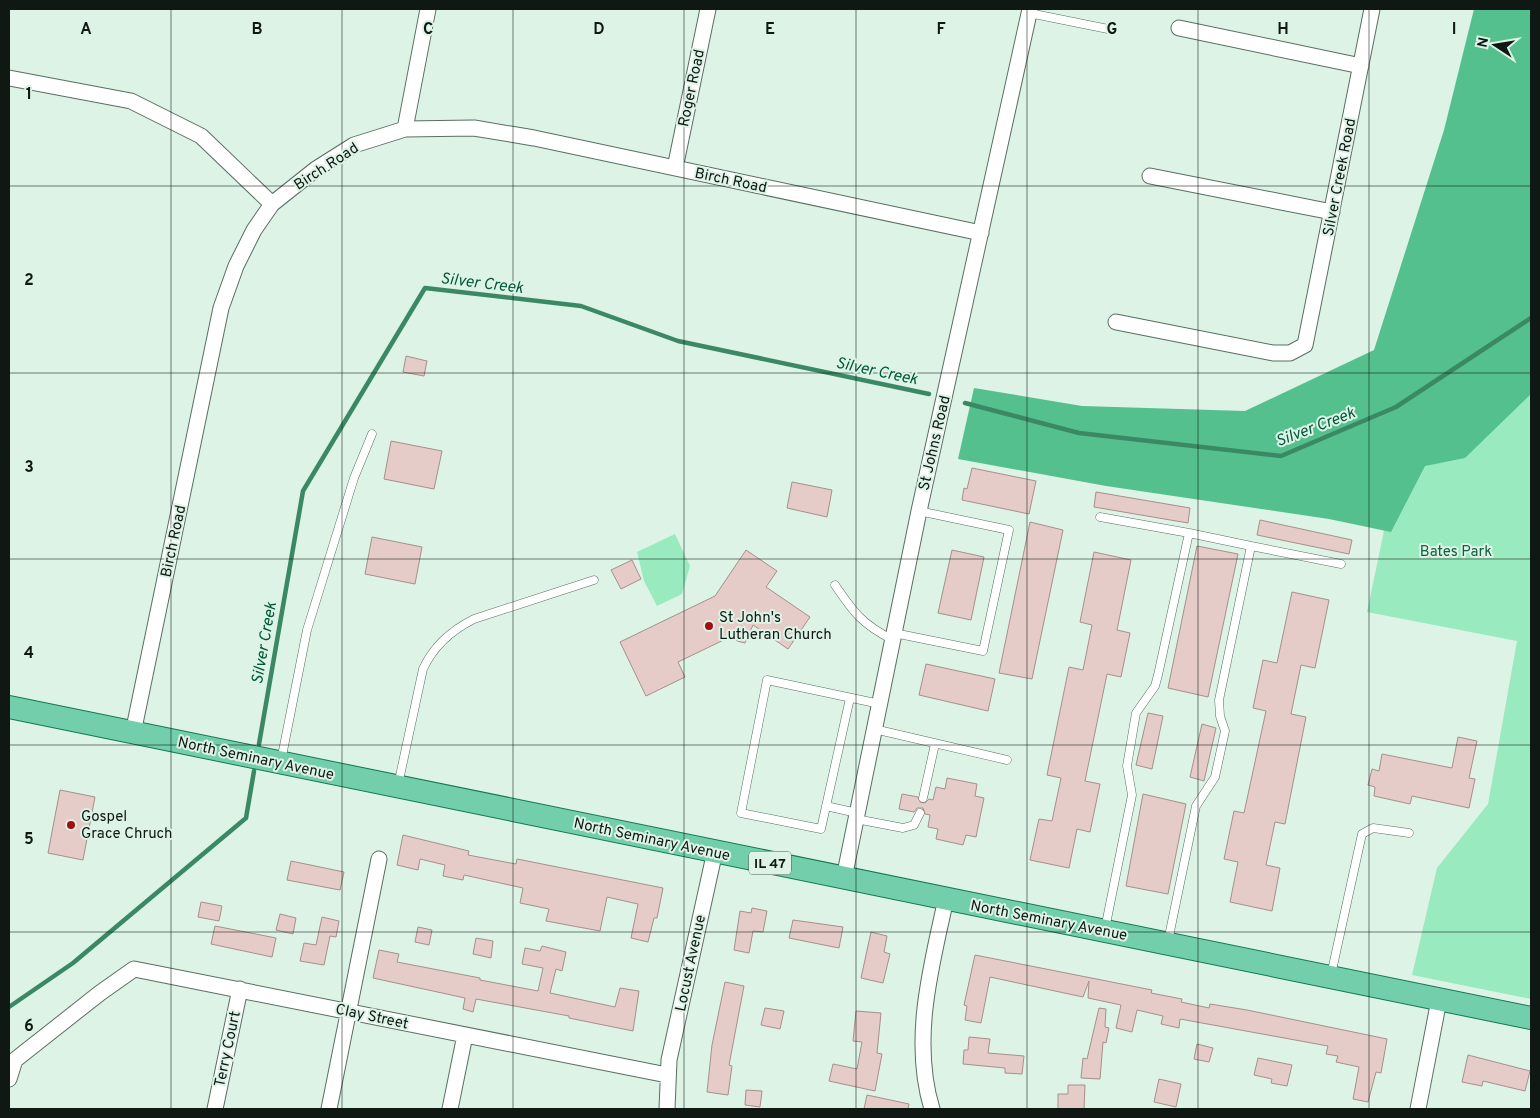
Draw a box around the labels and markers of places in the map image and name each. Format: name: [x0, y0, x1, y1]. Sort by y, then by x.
place label: St John's Lutheran Church: [719, 609, 832, 645]
marker: St John's Lutheran Church: [703, 620, 715, 632]
place label: Gospel Grace Chruch: [81, 808, 173, 844]
marker: Gospel Grace Chruch: [65, 819, 77, 831]

